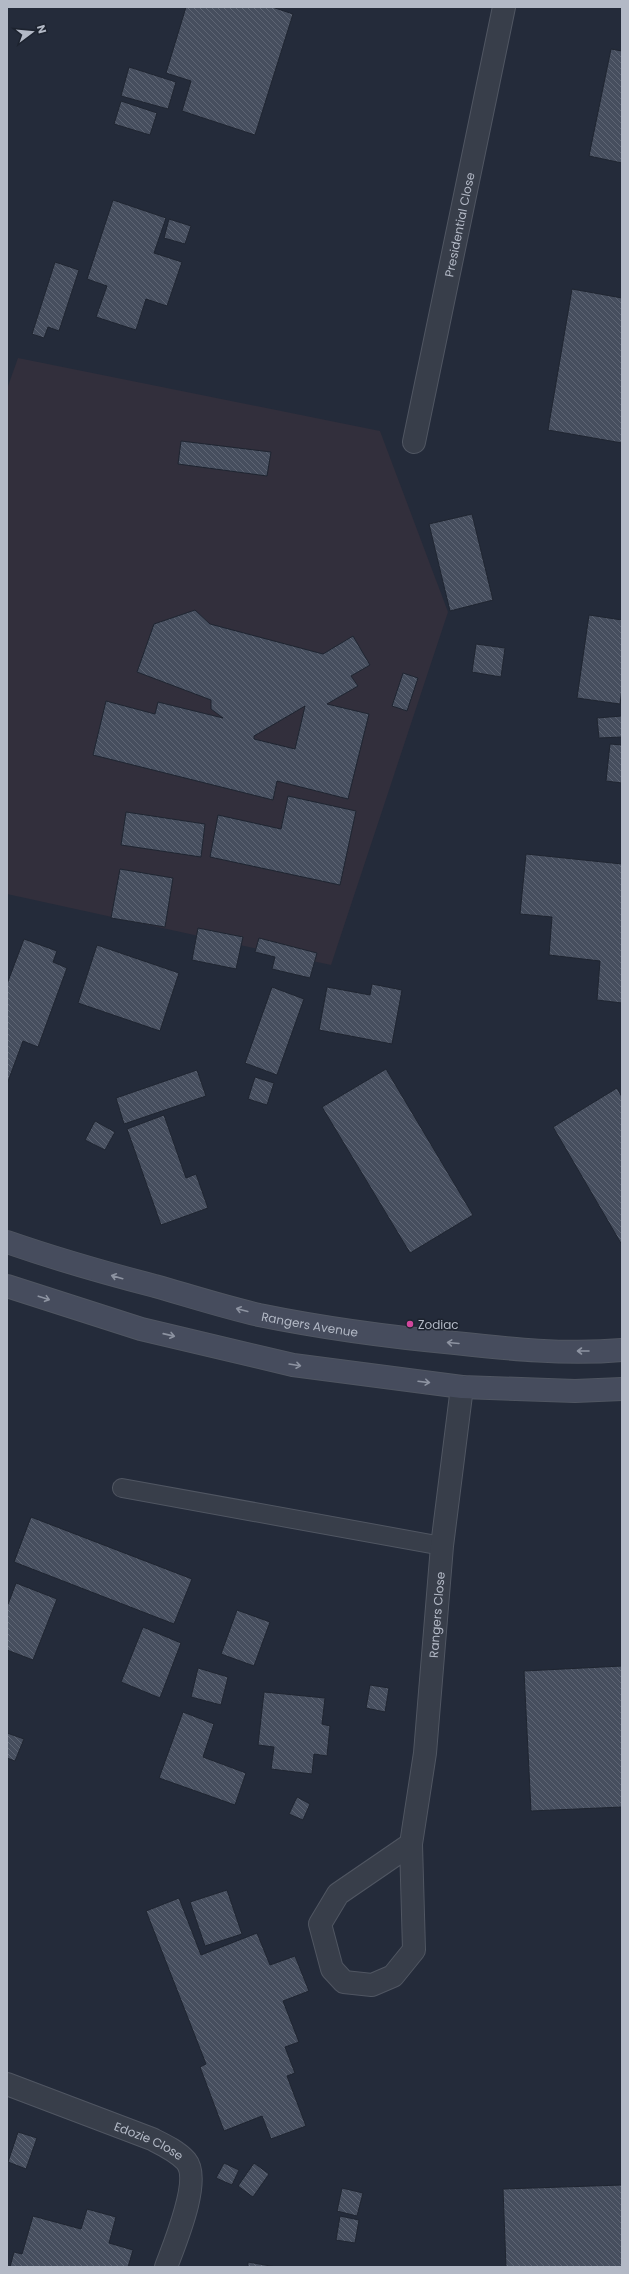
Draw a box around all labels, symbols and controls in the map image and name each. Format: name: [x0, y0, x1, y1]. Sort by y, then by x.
north arrow: [12, 12, 52, 52]
text: N: [33, 23, 50, 35]
street label: Presidential Close: [440, 171, 478, 279]
one-way arrow: [110, 1273, 123, 1280]
one-way arrow: [37, 1295, 50, 1302]
one-way arrow: [236, 1306, 249, 1314]
street label: Rangers Avenue: [260, 1307, 359, 1340]
place label: Zodiac: [418, 1316, 459, 1333]
marker: Zodiac: [405, 1319, 415, 1329]
one-way arrow: [162, 1332, 175, 1340]
one-way arrow: [447, 1340, 460, 1347]
one-way arrow: [577, 1347, 590, 1355]
one-way arrow: [288, 1361, 301, 1369]
one-way arrow: [417, 1378, 430, 1386]
street label: Rangers Close: [424, 1571, 448, 1658]
street label: Edozie Close: [112, 2117, 187, 2164]

